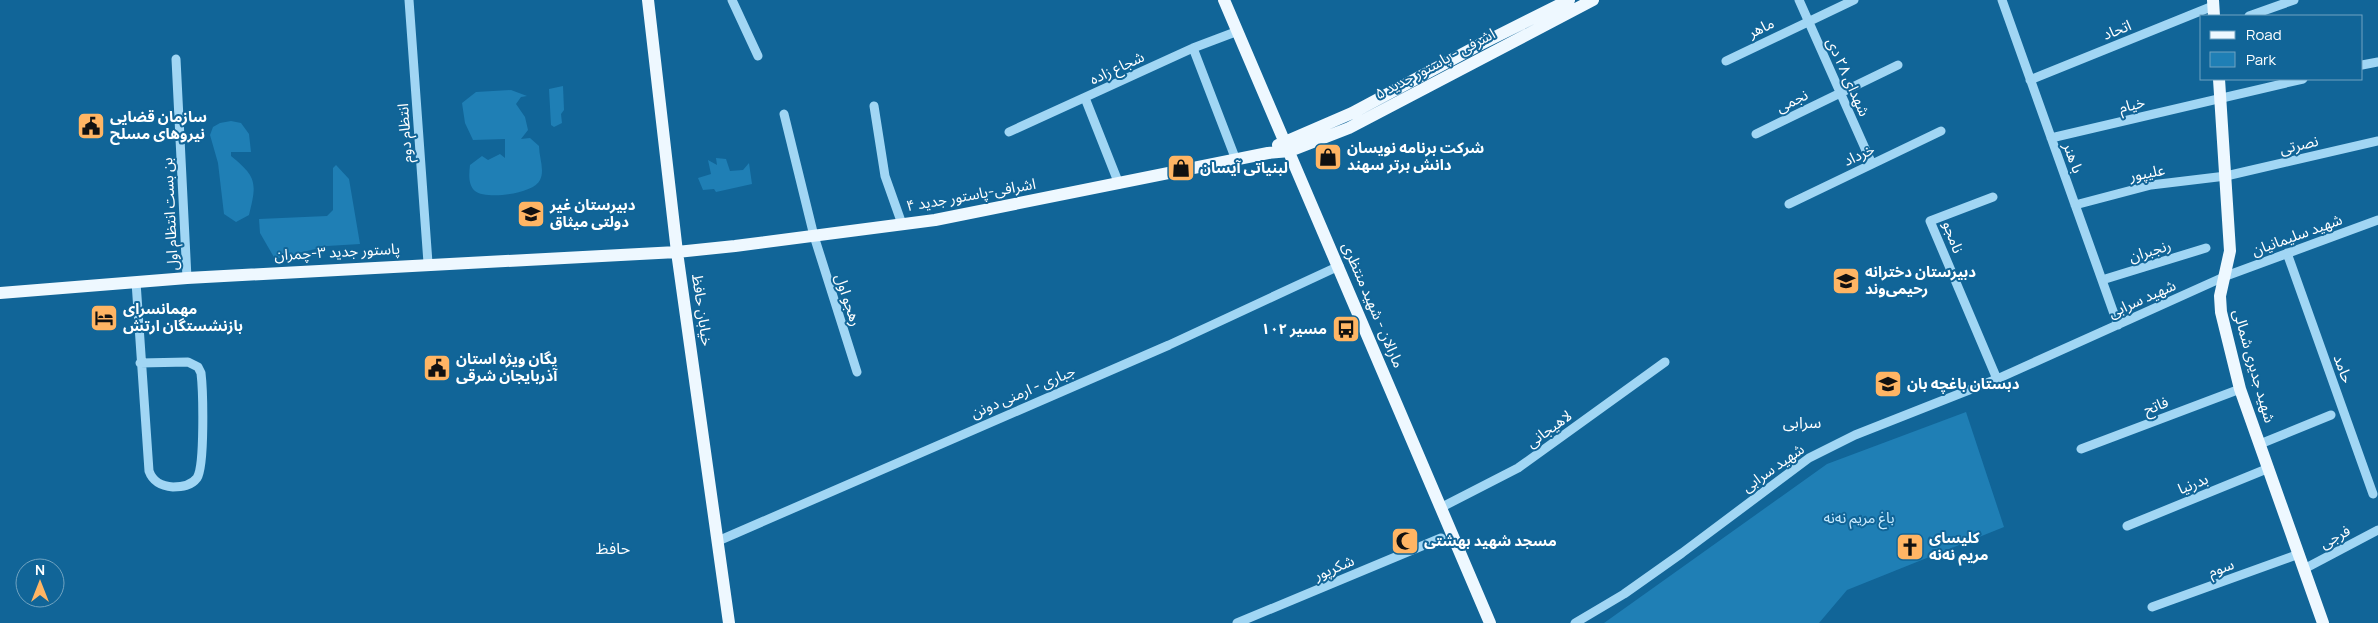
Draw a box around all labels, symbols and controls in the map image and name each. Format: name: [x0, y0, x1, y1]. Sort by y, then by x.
street label: ماهر: [1743, 12, 1777, 43]
street label: اتحاد: [2099, 14, 2134, 45]
legend: [2200, 15, 2363, 80]
street label: اشرفی - پاستور جدید ۵: [1371, 23, 1499, 104]
text: Road: [2246, 24, 2282, 45]
street label: شهدای ۲۸ دی: [1822, 34, 1875, 120]
street label: شجاع زاده: [1086, 46, 1149, 91]
text: Park: [2246, 49, 2276, 70]
street label: نجمی: [1772, 84, 1811, 117]
street label: خیام: [2117, 91, 2147, 119]
street label: انتظام دوم: [392, 103, 418, 163]
place label: سازمان قضایی نیروهای مسلح: [110, 106, 207, 145]
public building icon: سازمان قضایی نیروهای مسلح: [76, 111, 106, 141]
street label: نصرتی: [2277, 130, 2320, 159]
place label: شرکت برنامه نویسان دانش برتر سهند: [1347, 137, 1484, 175]
street label: خرداد: [1840, 138, 1878, 171]
street label: با هنر: [2058, 139, 2089, 176]
shop icon: شرکت برنامه نویسان دانش برتر سهند: [1313, 142, 1343, 172]
shop icon: لبنیاتی آیسان: [1166, 153, 1196, 183]
street label: بن بست انتظام اول: [156, 157, 184, 271]
place label: لبنیاتی آیسان: [1200, 157, 1288, 178]
street label: علیپور: [2126, 159, 2167, 187]
street label: اشرافی-پاستور جدید ۴: [904, 173, 1037, 216]
place label: دبیرستان غیر دولتی میثاق: [549, 194, 636, 232]
school or university icon: دبیرستان غیر دولتی میثاق: [516, 199, 546, 229]
street label: شهید سلیمانیان: [2249, 208, 2345, 261]
street label: نامجو: [1938, 218, 1969, 256]
street label: رنجبران: [2126, 234, 2174, 267]
street label: پاستور جدید ۳-چمران: [274, 238, 400, 265]
street label: مارالان - شهید منتظری: [1337, 239, 1409, 371]
place label: دبیرستان دخترانه رحیمی‌وند: [1865, 261, 1976, 299]
school or university icon: دبیرستان دخترانه رحیمی‌وند: [1831, 266, 1861, 296]
street label: رهجو اول: [830, 271, 867, 329]
street label: خیابان حافظ: [687, 272, 718, 348]
street label: شهید سرابی: [2105, 274, 2179, 323]
place label: مهمانسرای بازنشستگان ارتش: [123, 298, 243, 336]
hotel icon: مهمانسرای بازنشستگان ارتش: [89, 303, 119, 333]
street label: شهید جدیری شمالی: [2228, 307, 2281, 425]
bus stop icon: مسیر ۱۰۲: [1331, 314, 1361, 344]
place label: مسیر ۱۰۲: [1261, 318, 1327, 339]
place label: یگان ویژه استان آذربایجان شرقی: [456, 348, 558, 386]
street label: حامد: [2329, 352, 2358, 386]
public building icon: یگان ویژه استان آذربایجان شرقی: [422, 353, 452, 383]
street label: جباری - ارمنی دونن: [967, 360, 1079, 423]
school or university icon: دبستان باغچه بان: [1873, 369, 1903, 399]
place label: دبستان باغچه بان: [1907, 373, 2020, 394]
street label: فاتح: [2140, 391, 2172, 422]
street label: لاهیجانی: [1522, 405, 1576, 452]
district label: سرابی: [1783, 411, 1821, 433]
street label: شهید سرابی: [1737, 438, 1808, 497]
street label: بدرنیا: [2174, 468, 2211, 499]
park label: باغ مریم نه‌نه: [1824, 507, 1894, 530]
street label: فرجی: [2316, 520, 2354, 553]
mosque icon: مسجد شهید بهشتی: [1390, 526, 1420, 556]
place label: کلیسای مریم نه‌نه: [1929, 527, 1989, 566]
place label: مسجد شهید بهشتی: [1424, 530, 1557, 551]
church icon: کلیسای مریم نه‌نه: [1895, 532, 1925, 562]
district label: حافظ: [596, 537, 630, 559]
street label: شکرپور: [1309, 550, 1357, 586]
street label: سوم: [2205, 553, 2237, 583]
north arrow: [15, 558, 65, 608]
text: N: [35, 560, 45, 579]

